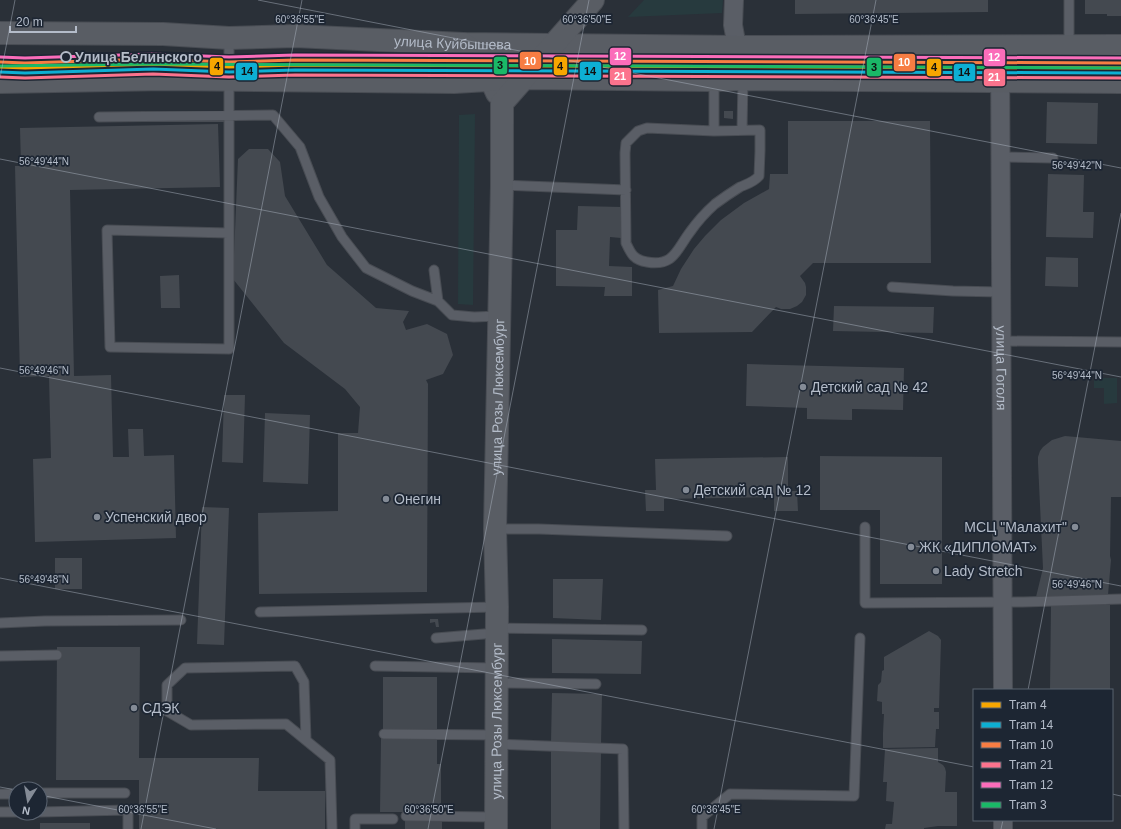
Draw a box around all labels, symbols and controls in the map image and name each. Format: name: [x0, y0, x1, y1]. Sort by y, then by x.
scale bar: [10, 8, 76, 34]
text: 60°36'55"E: [275, 14, 325, 25]
text: 60°36'50"E: [562, 14, 612, 25]
text: 60°36'45"E: [849, 14, 899, 25]
text: 20 m: [16, 15, 43, 29]
street label: улица Куйбышева: [394, 33, 512, 53]
line badge: 12: [609, 47, 632, 66]
line badge: 12: [983, 48, 1006, 67]
place label: Улица Белинского: [75, 49, 202, 65]
text: 12: [614, 50, 626, 62]
marker: Улица Белинского: [60, 51, 72, 63]
line badge: 10: [519, 51, 542, 70]
text: 12: [988, 51, 1000, 63]
line badge: 10: [893, 53, 916, 72]
text: 10: [524, 55, 536, 67]
line badge: 3: [493, 56, 508, 75]
line badge: 4: [553, 56, 568, 76]
text: 10: [898, 56, 910, 68]
line badge: 4: [209, 57, 224, 76]
line badge: 3: [866, 57, 882, 77]
line badge: 4: [926, 58, 942, 77]
text: 3: [497, 59, 503, 71]
text: 4: [214, 60, 221, 72]
text: 4: [557, 60, 564, 72]
line badge: 14: [579, 61, 602, 81]
text: 3: [871, 61, 877, 73]
text: 4: [931, 61, 938, 73]
line badge: 14: [235, 62, 258, 81]
line badge: 14: [953, 63, 976, 82]
text: 14: [241, 65, 254, 77]
text: 14: [584, 65, 597, 77]
text: 14: [958, 66, 971, 78]
line badge: 21: [609, 67, 632, 86]
line badge: 21: [983, 68, 1006, 87]
text: 21: [614, 70, 626, 82]
text: 21: [988, 71, 1000, 83]
text: 56°49'44"N: [19, 156, 69, 167]
text: 56°49'42"N: [1052, 160, 1102, 171]
street label: улица Розы Люксембург: [488, 318, 507, 476]
street label: улица Гоголя: [993, 325, 1010, 411]
text: 56°49'46"N: [19, 365, 69, 376]
text: 56°49'44"N: [1052, 370, 1102, 381]
place label: Детский сад № 42: [811, 379, 928, 395]
marker: Детский сад № 42: [798, 382, 808, 392]
place label: Детский сад № 12: [694, 482, 811, 498]
marker: Детский сад № 12: [681, 485, 691, 495]
place label: Онегин: [394, 491, 441, 507]
marker: Онегин: [381, 494, 391, 504]
place label: Успенский двор: [105, 509, 207, 525]
marker: Успенский двор: [92, 512, 102, 522]
place label: МСЦ "Малахит": [964, 519, 1067, 535]
marker: МСЦ "Малахит": [1070, 522, 1080, 532]
place label: ЖК «ДИПЛОМАТ»: [919, 539, 1037, 555]
marker: ЖК «ДИПЛОМАТ»: [906, 542, 916, 552]
place label: Lady Stretch: [944, 563, 1023, 579]
marker: Lady Stretch: [931, 566, 941, 576]
text: 56°49'48"N: [19, 574, 69, 585]
text: 56°49'46"N: [1052, 579, 1102, 590]
street label: улица Розы Люксембург: [488, 643, 505, 799]
legend: [973, 689, 1113, 821]
text: Tram 4: [1009, 698, 1047, 712]
place label: СДЭК: [142, 700, 180, 716]
marker: СДЭК: [129, 703, 139, 713]
text: Tram 14: [1009, 718, 1054, 732]
text: Tram 10: [1009, 738, 1054, 752]
text: Tram 21: [1009, 758, 1054, 772]
text: Tram 12: [1009, 778, 1054, 792]
north arrow: [8, 781, 48, 821]
text: Tram 3: [1009, 798, 1047, 812]
text: N: [21, 804, 31, 817]
text: 60°36'55"E: [118, 804, 168, 815]
text: 60°36'50"E: [404, 804, 454, 815]
text: 60°36'45"E: [691, 804, 741, 815]

